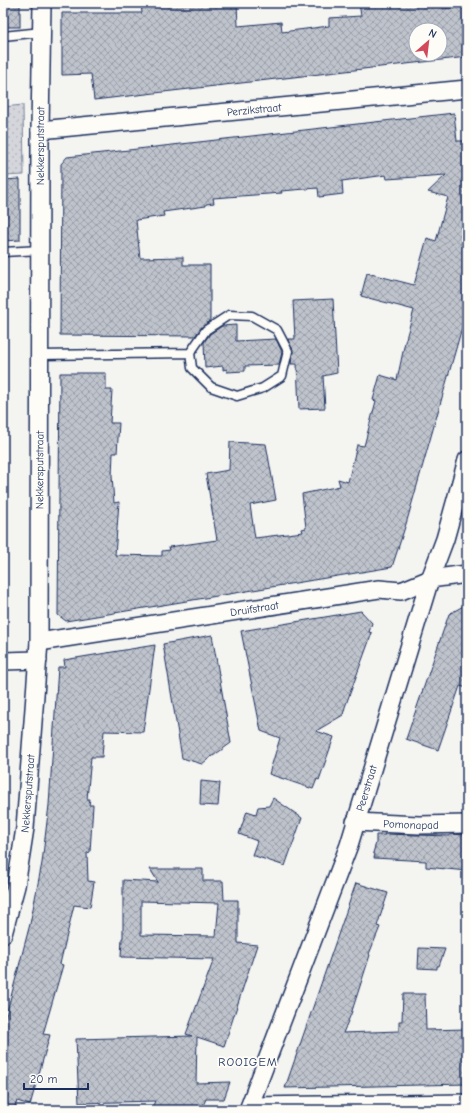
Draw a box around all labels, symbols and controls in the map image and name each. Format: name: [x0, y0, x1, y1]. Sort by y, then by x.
north arrow: [408, 22, 448, 62]
text: N: [426, 26, 439, 41]
street label: Perzikstraat: [226, 100, 283, 119]
street label: Nekkersputstraat: [33, 106, 47, 185]
street label: Nekkersputstraat: [33, 430, 46, 509]
street label: Druifstraat: [229, 598, 280, 619]
street label: Nekkersputstraat: [18, 753, 37, 834]
street label: Peerstraat: [353, 763, 380, 813]
street label: Pomonapad: [383, 817, 439, 832]
district label: ROOIGEM: [218, 1055, 278, 1069]
scale bar: [24, 1065, 88, 1091]
text: 20 m: [30, 1072, 58, 1086]

